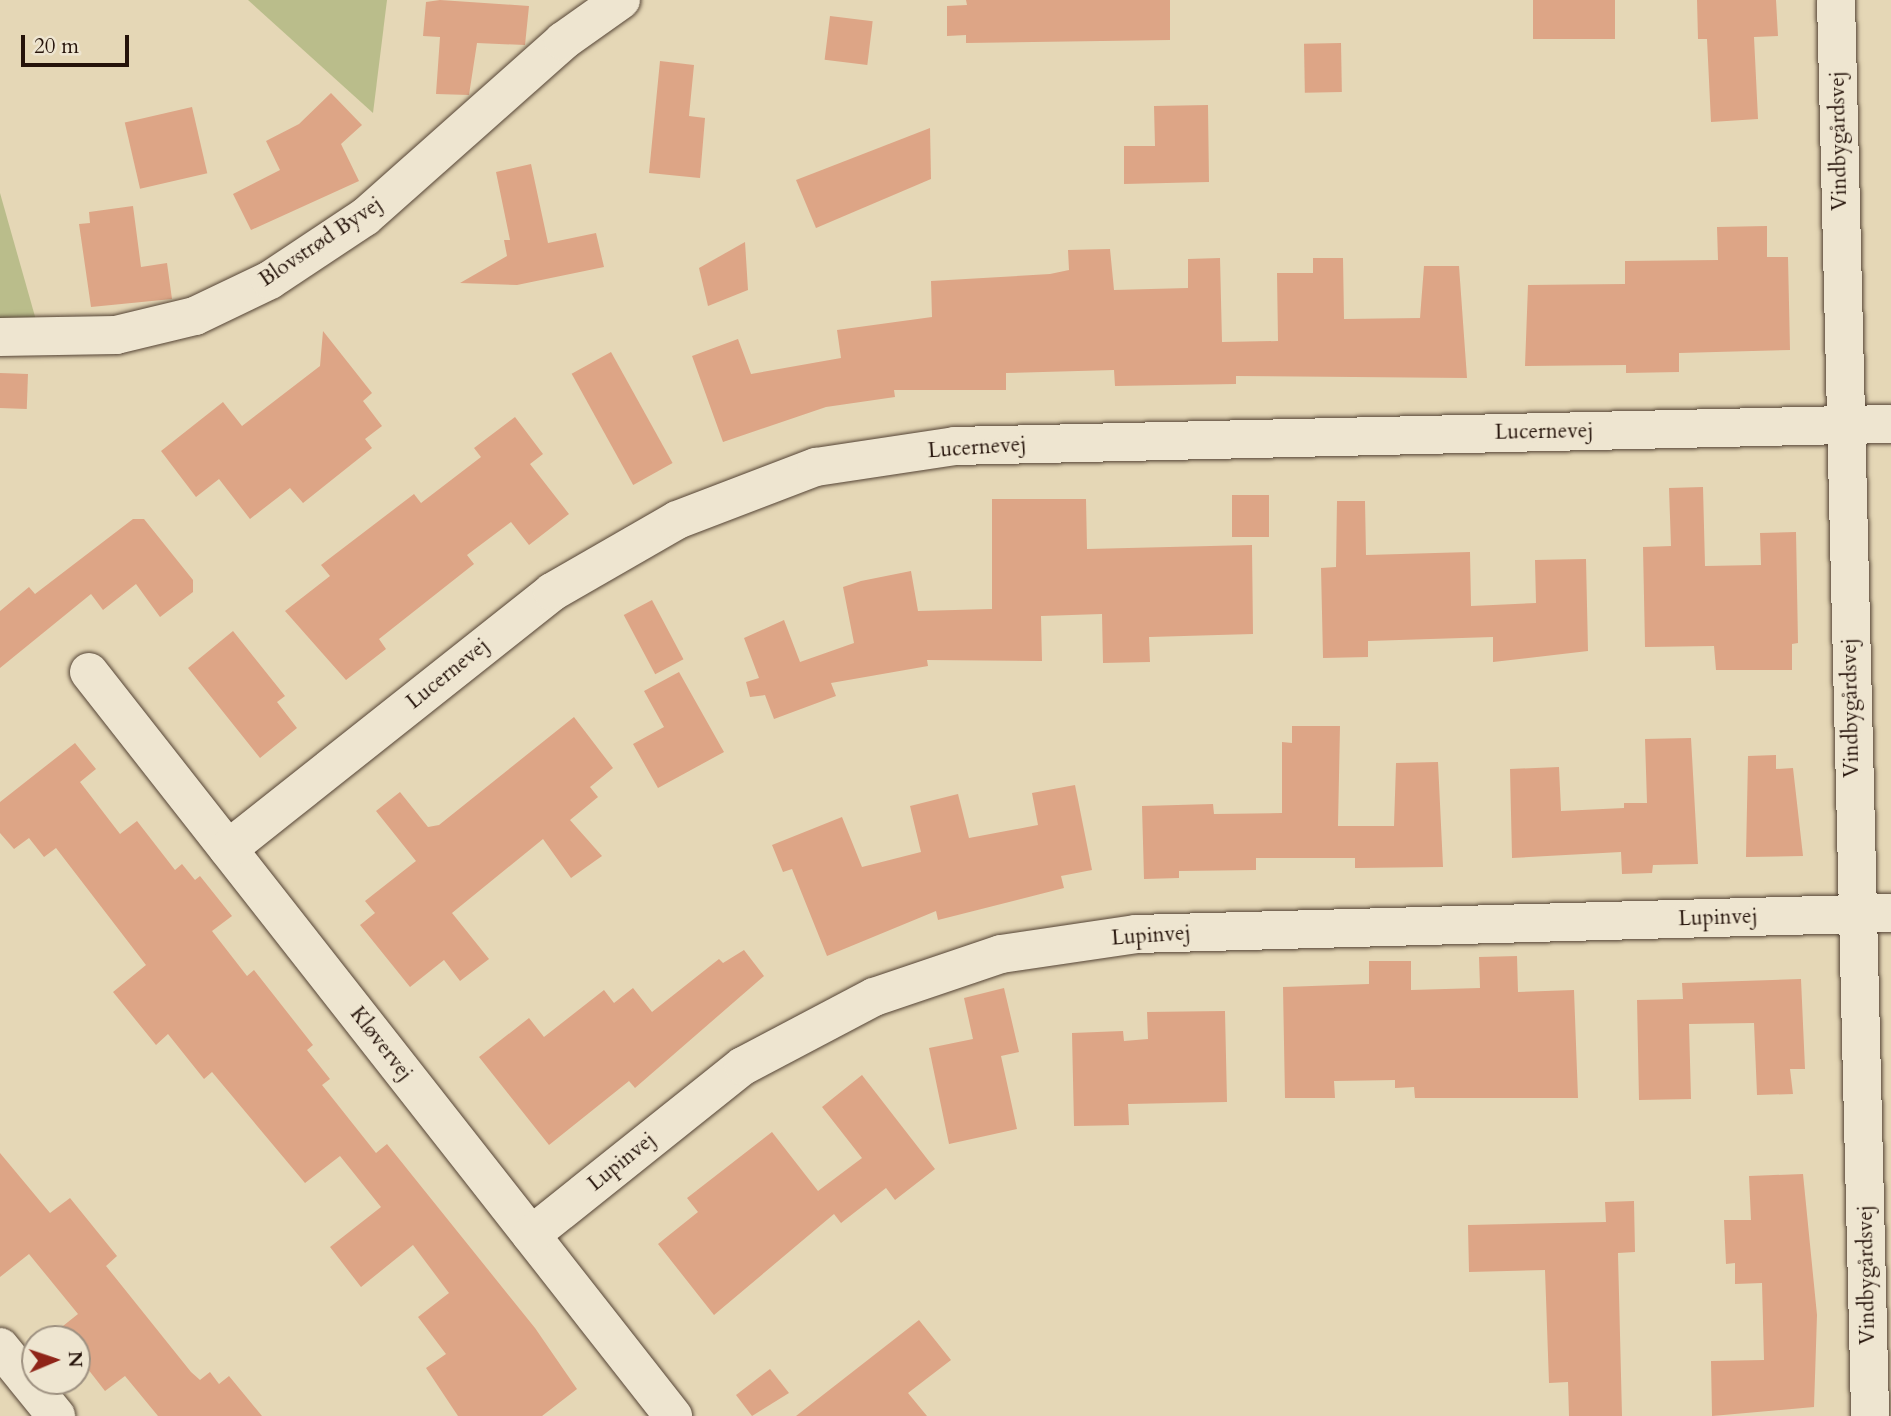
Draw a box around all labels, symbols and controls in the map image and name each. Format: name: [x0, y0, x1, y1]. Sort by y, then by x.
scale bar: [24, 21, 133, 65]
text: 20 m: [34, 32, 79, 61]
street label: Vindbygårdsvej: [1825, 71, 1853, 211]
street label: Blovstrød Byvej: [255, 192, 387, 292]
street label: Lucernevej: [1495, 419, 1593, 445]
street label: Lucernevej: [927, 432, 1027, 464]
street label: Lucernevej: [402, 633, 494, 715]
street label: Vindbygårdsvej: [1837, 638, 1865, 778]
street label: Lupinvej: [1678, 904, 1758, 932]
street label: Lupinvej: [1111, 921, 1191, 951]
street label: Kløvervej: [344, 1002, 418, 1086]
street label: Lupinvej: [583, 1127, 661, 1197]
street label: Vindbygårdsvej: [1853, 1205, 1881, 1345]
north arrow: [21, 1325, 91, 1395]
text: N: [62, 1351, 88, 1368]

